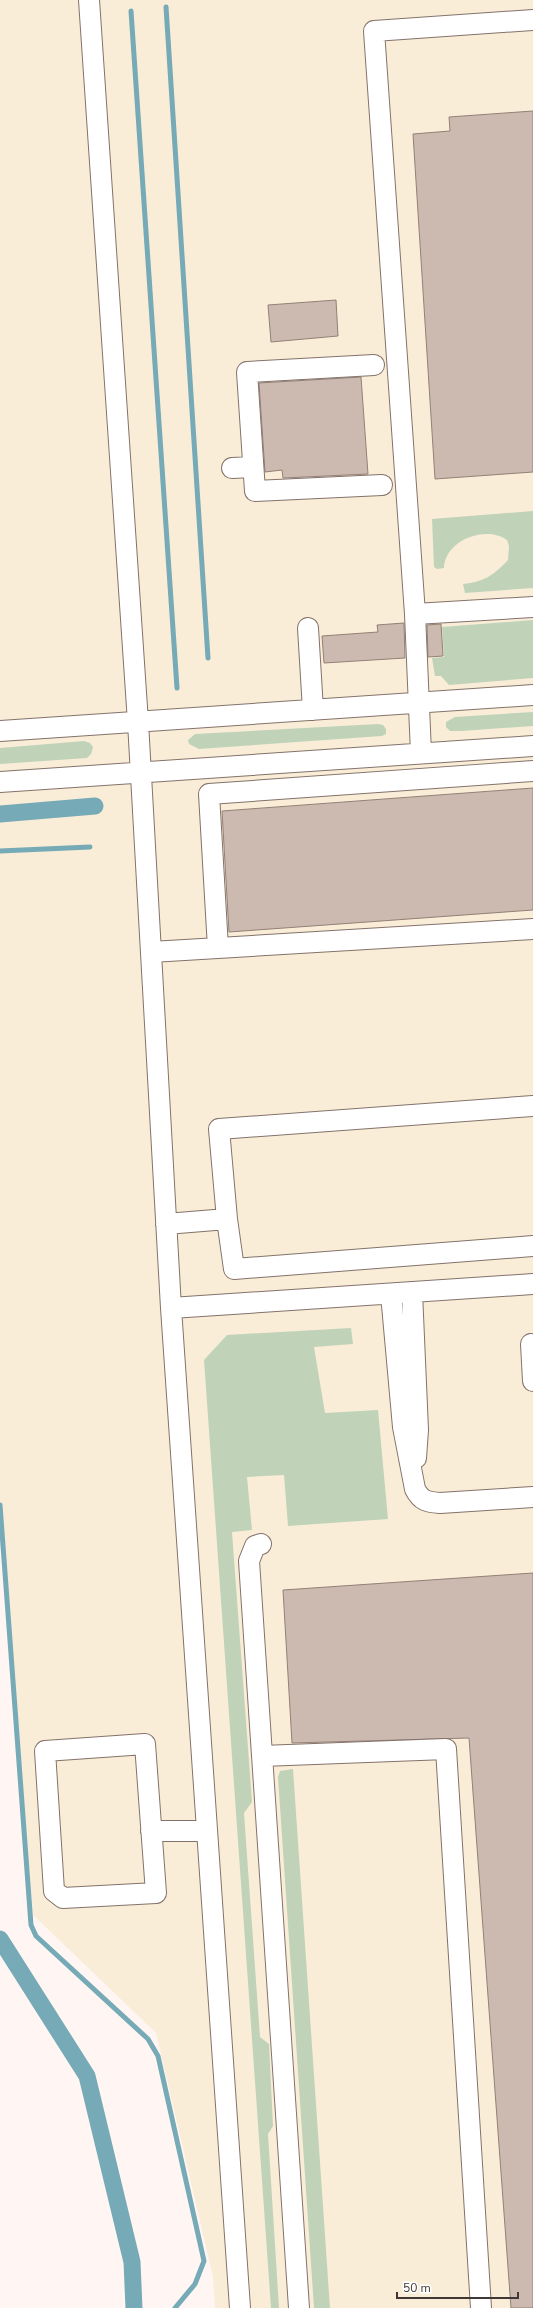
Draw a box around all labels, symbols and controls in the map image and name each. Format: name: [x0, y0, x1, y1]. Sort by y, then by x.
scale bar: [397, 2274, 518, 2300]
text: 50 m: [403, 2280, 431, 2296]

